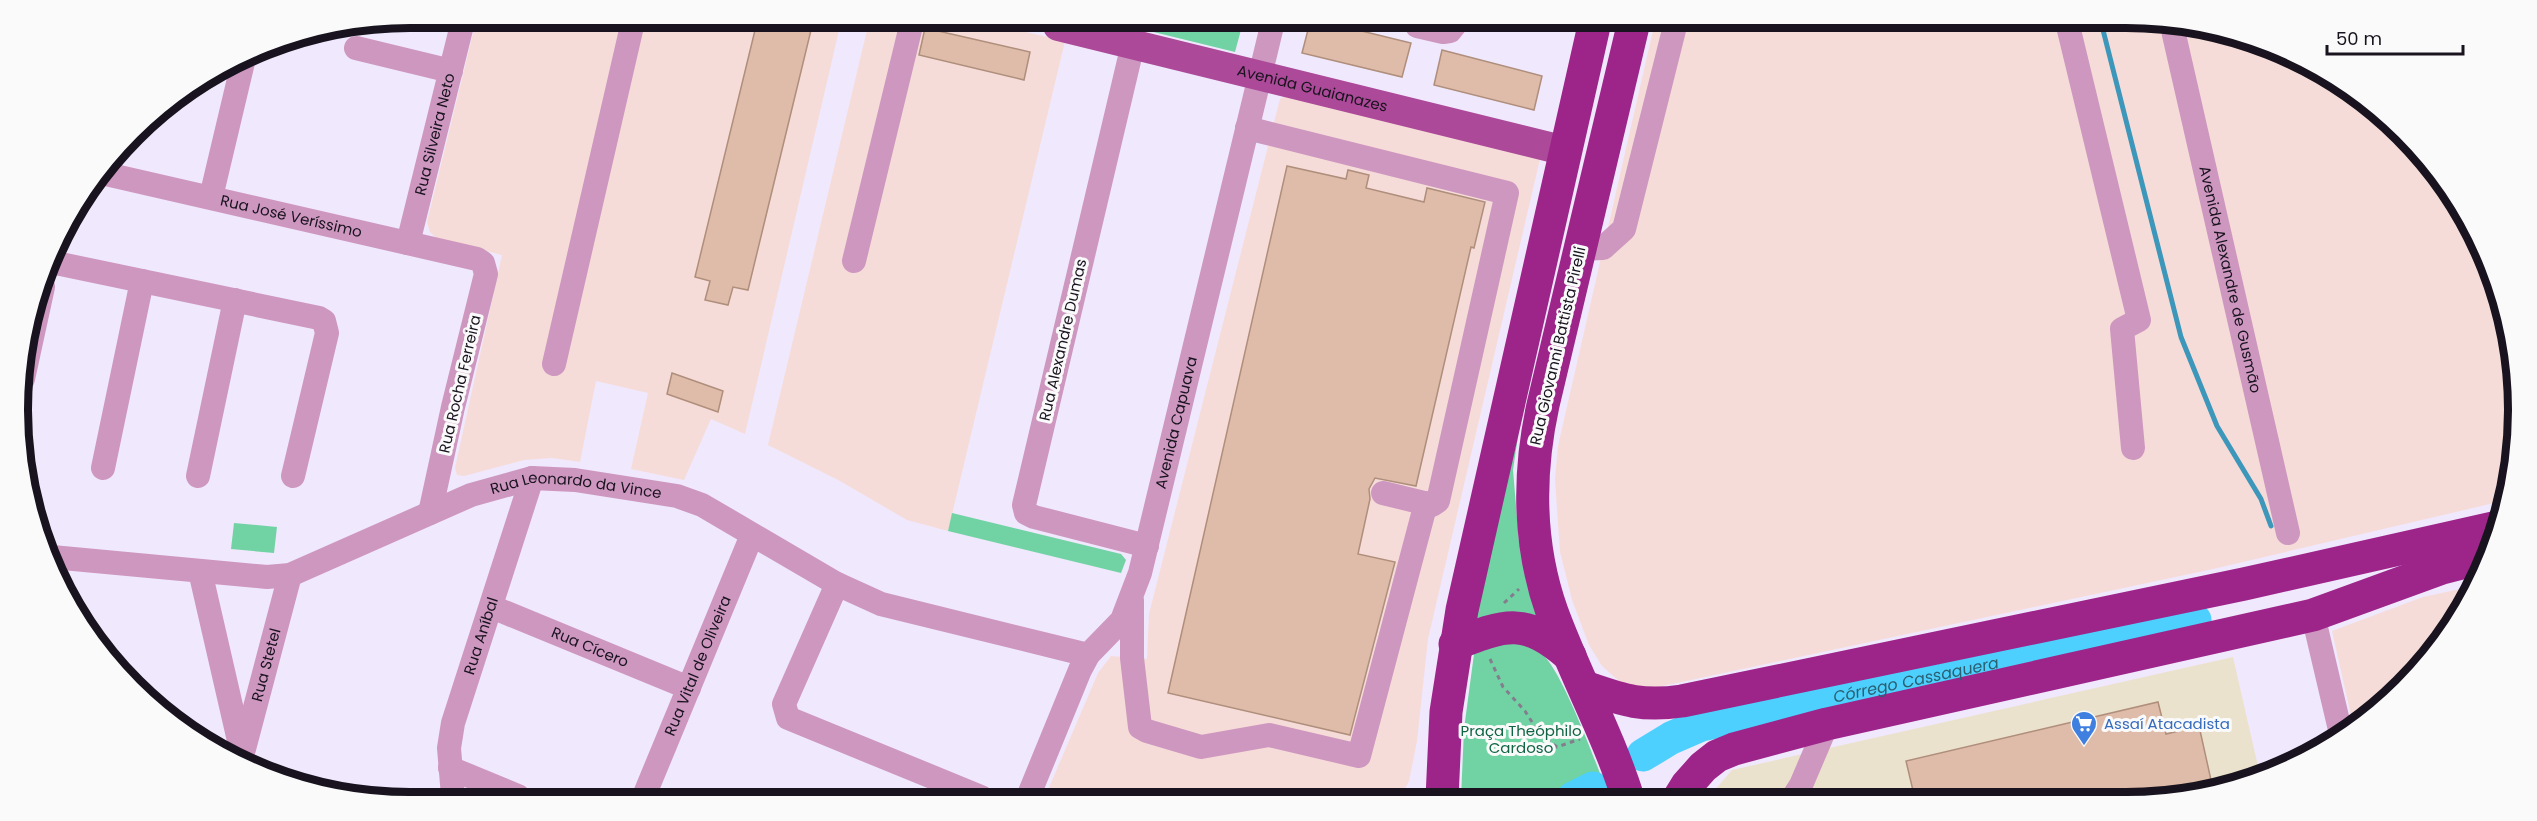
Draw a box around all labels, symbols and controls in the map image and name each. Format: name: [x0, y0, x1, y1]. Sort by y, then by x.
scale bar: [2327, 18, 2464, 56]
text: 50 m: [2336, 26, 2382, 51]
street label: Avenida Guaianazes: [1235, 59, 1390, 117]
street label: Rua Silveira Neto: [409, 71, 460, 197]
street label: Avenida Alexandre de Gusmão: [2194, 164, 2267, 395]
street label: Rua José Veríssimo: [218, 190, 364, 242]
street label: Rua Giovanni Battista Pirelli: [1524, 245, 1591, 447]
street label: Rua Alexandre Dumas: [1034, 257, 1091, 423]
street label: Rua Rocha Ferreira: [433, 313, 486, 455]
street label: Avenida Capuava: [1150, 354, 1202, 491]
street label: Rua Leonardo da Vince: [488, 467, 663, 503]
street label: Rua Vital de Oliveira: [659, 592, 736, 739]
street label: Rua Aníbal: [458, 594, 503, 677]
street label: Rua Cícero: [548, 622, 632, 672]
street label: Rua Stetel: [246, 626, 285, 704]
water label: Córrego Cassaquera: [1831, 651, 2001, 709]
supermarket icon: Assaí Atacadista: [2069, 709, 2099, 747]
place label: Assaí Atacadista: [2104, 713, 2230, 734]
park label: Praça Theóphilo Cardoso: [1460, 720, 1582, 758]

